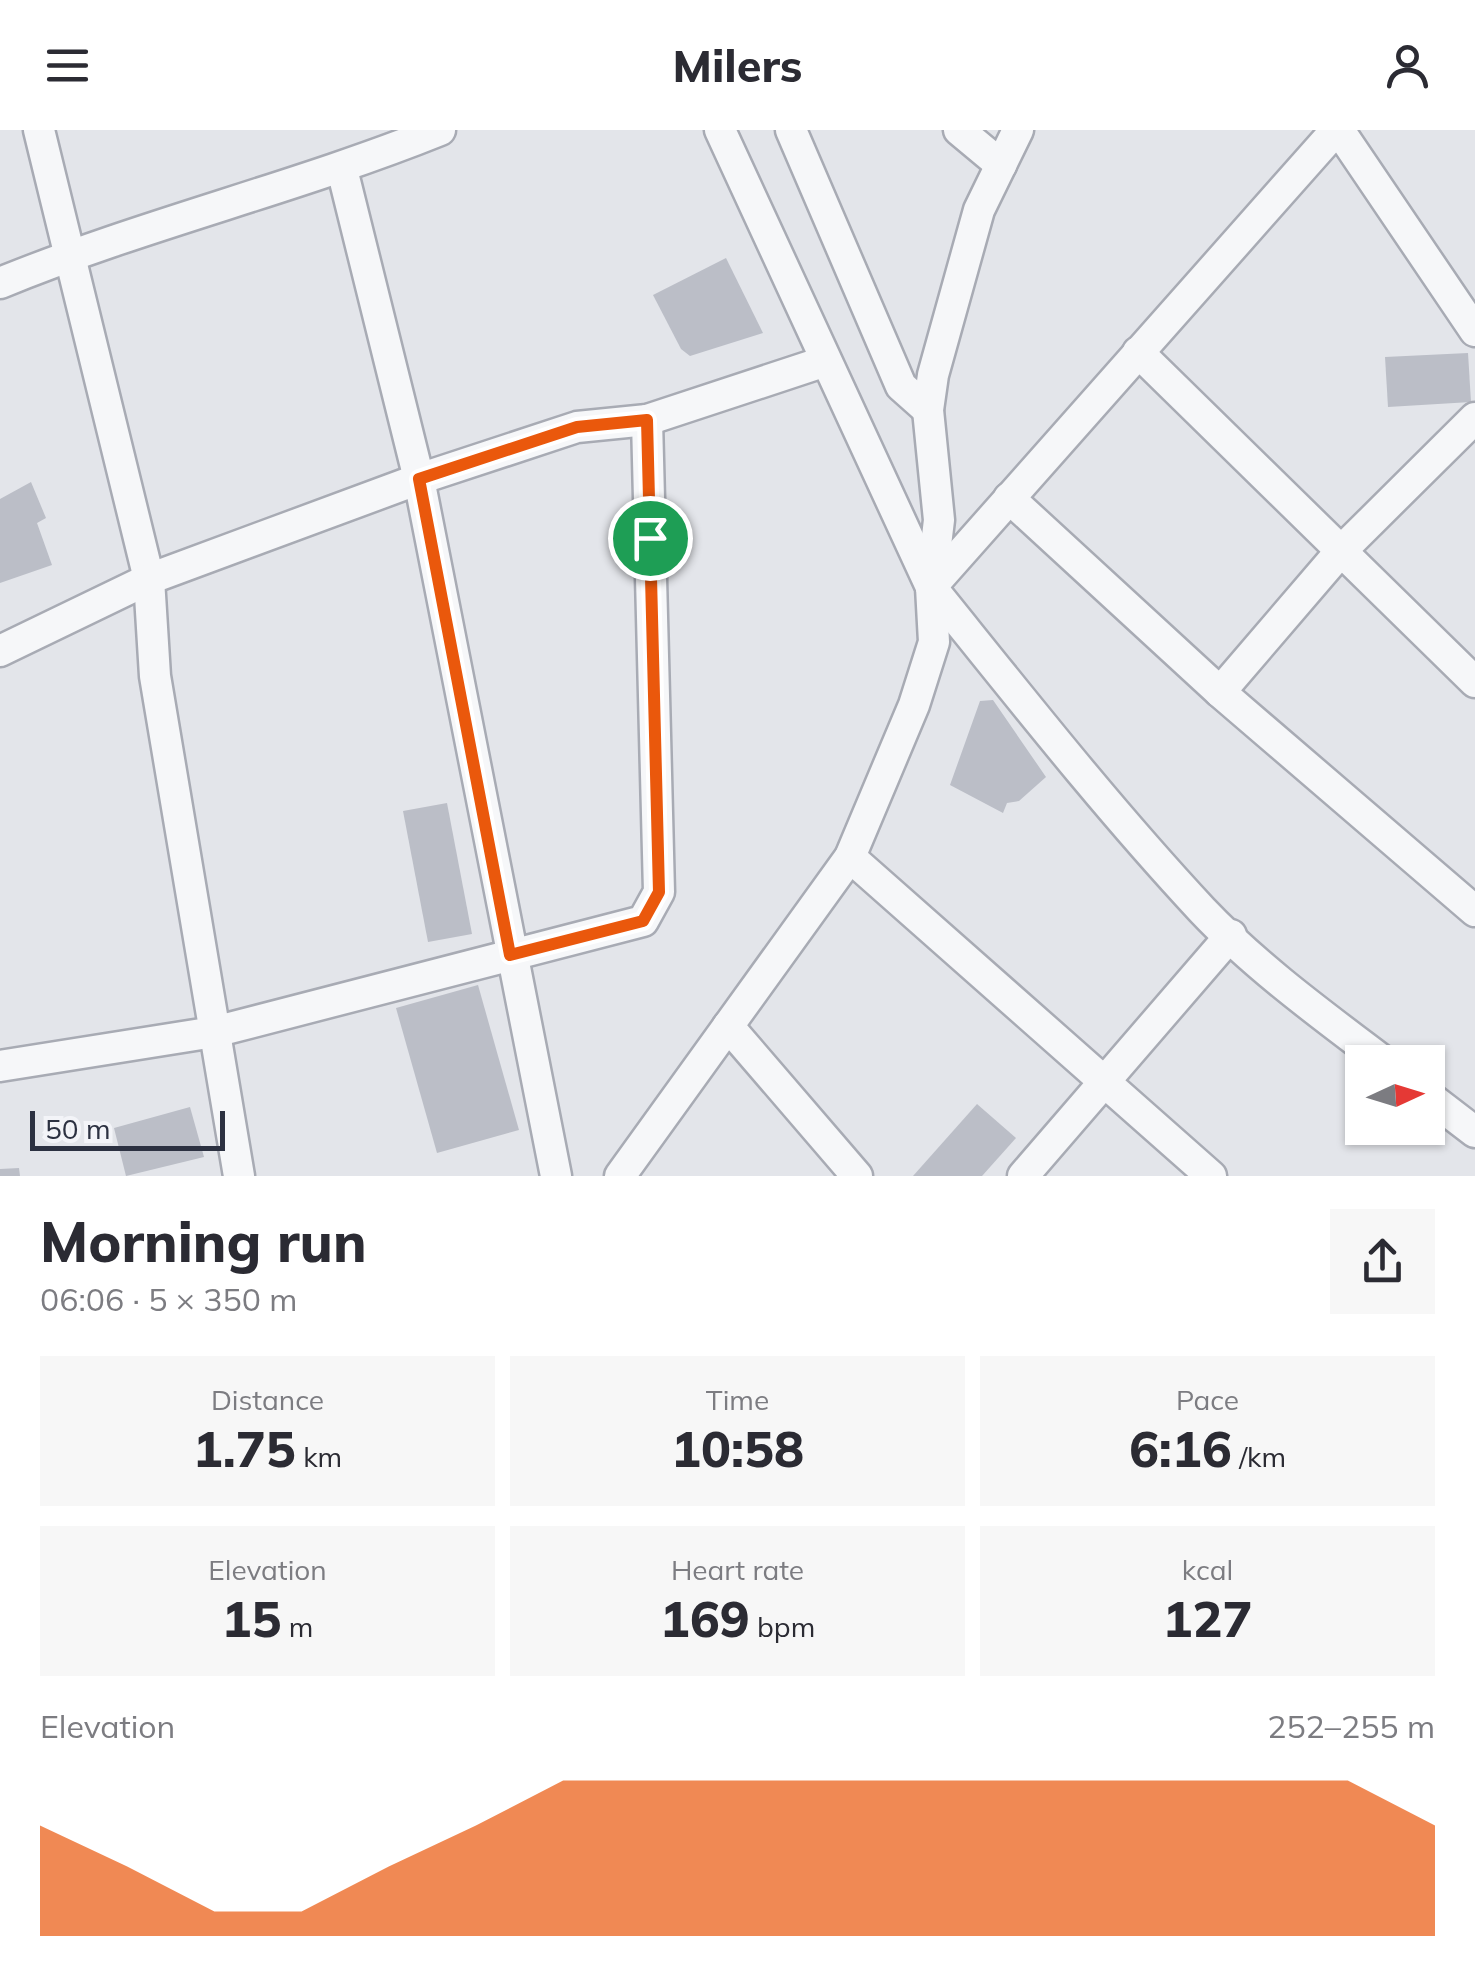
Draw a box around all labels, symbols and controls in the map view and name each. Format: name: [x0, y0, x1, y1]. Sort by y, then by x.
text: Milers: [673, 37, 802, 93]
icon: menu: [40, 38, 95, 93]
icon: person: [1380, 38, 1435, 93]
pin: [608, 496, 693, 581]
icon: arrive: [623, 511, 678, 566]
north arrow: [1345, 1045, 1445, 1145]
map controls: [1345, 1045, 1445, 1145]
scale bar: [30, 1106, 225, 1150]
text: 50 m: [45, 1111, 111, 1146]
text: Morning run: [40, 1207, 367, 1276]
button: share: [1330, 1209, 1435, 1314]
text: 06:06 · 5 × 350 m: [40, 1279, 297, 1319]
text: Distance: [211, 1382, 324, 1417]
text: Time: [706, 1382, 769, 1417]
text: Pace: [1176, 1382, 1239, 1417]
text: 1.75: [193, 1417, 296, 1480]
text: 10:58: [671, 1417, 804, 1480]
text: 6:16: [1129, 1417, 1232, 1480]
text: km: [296, 1439, 342, 1474]
text: /km: [1232, 1439, 1286, 1474]
text: Elevation: [208, 1552, 327, 1587]
text: Heart rate: [671, 1552, 804, 1587]
text: kcal: [1182, 1552, 1233, 1587]
text: 15: [222, 1587, 282, 1650]
text: 169: [660, 1587, 750, 1650]
text: 127: [1163, 1587, 1253, 1650]
text: m: [282, 1609, 313, 1644]
text: bpm: [750, 1609, 815, 1644]
text: Elevation: [40, 1706, 175, 1746]
text: 252–255 m: [1267, 1706, 1435, 1746]

